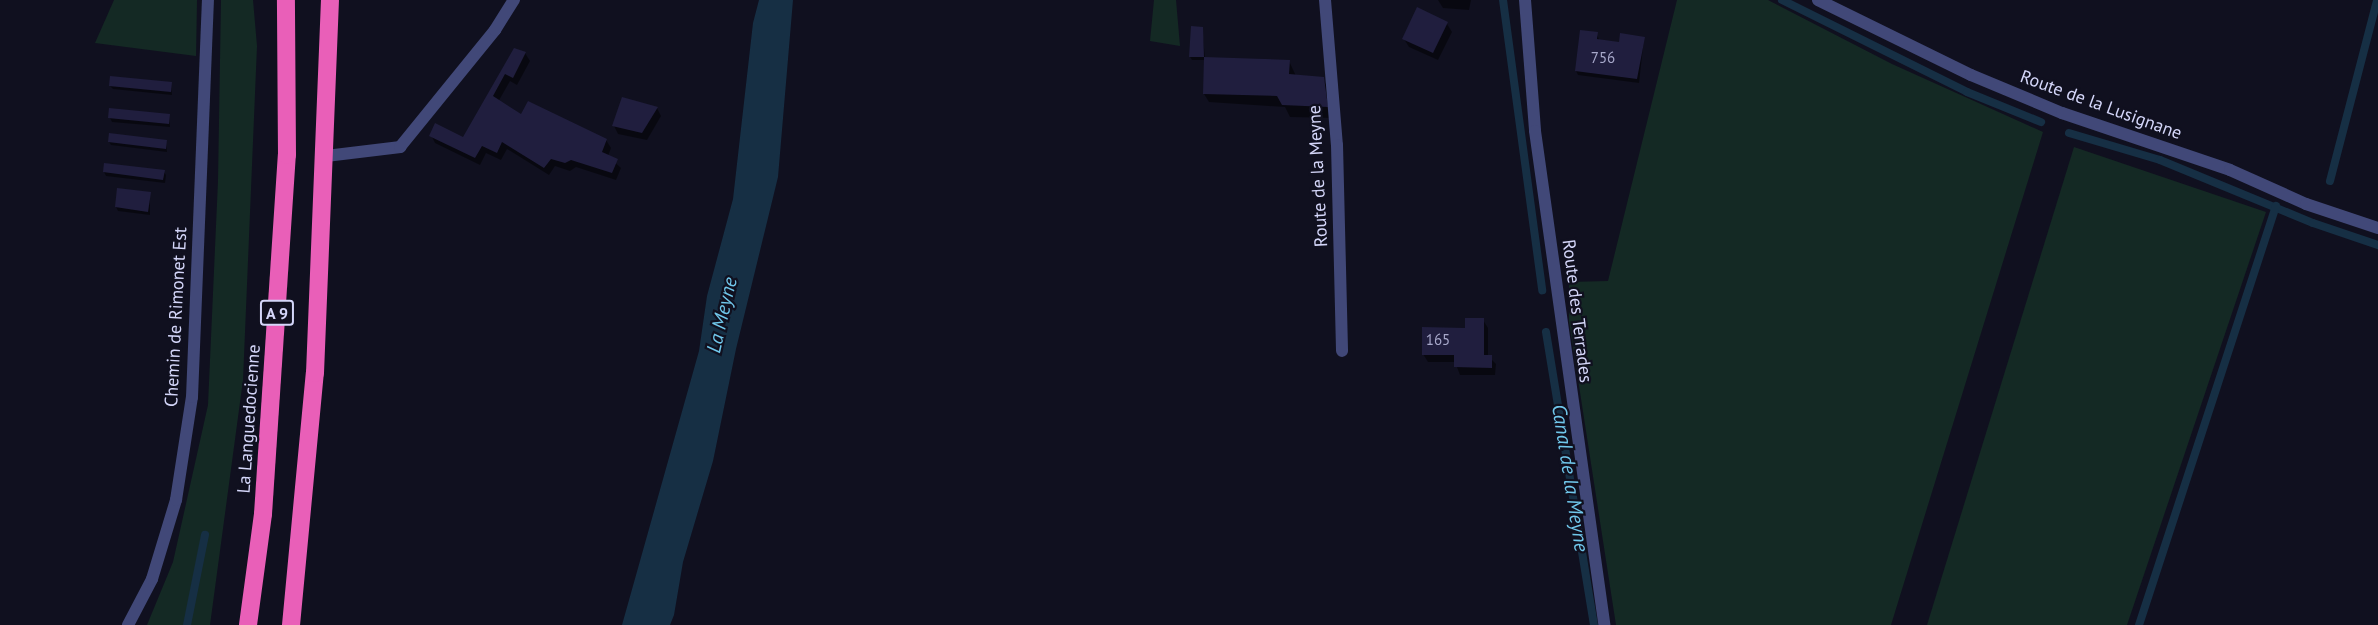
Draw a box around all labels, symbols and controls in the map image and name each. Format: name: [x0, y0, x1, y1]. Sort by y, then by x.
house number: 756: [1591, 49, 1615, 67]
street label: Route de la Lusignane: [2017, 66, 2185, 144]
street label: Route de la Meyne: [1303, 105, 1333, 247]
street label: Chemin de Rimonet Est: [161, 227, 191, 407]
street label: Route des Terrades: [1557, 238, 1597, 384]
water label: La Meyne: [702, 275, 742, 355]
road number: A 9: [259, 300, 295, 326]
house number: 165: [1426, 331, 1450, 349]
street label: La Languedocienne: [233, 344, 265, 494]
water label: Canal de la Meyne: [1547, 403, 1593, 553]

